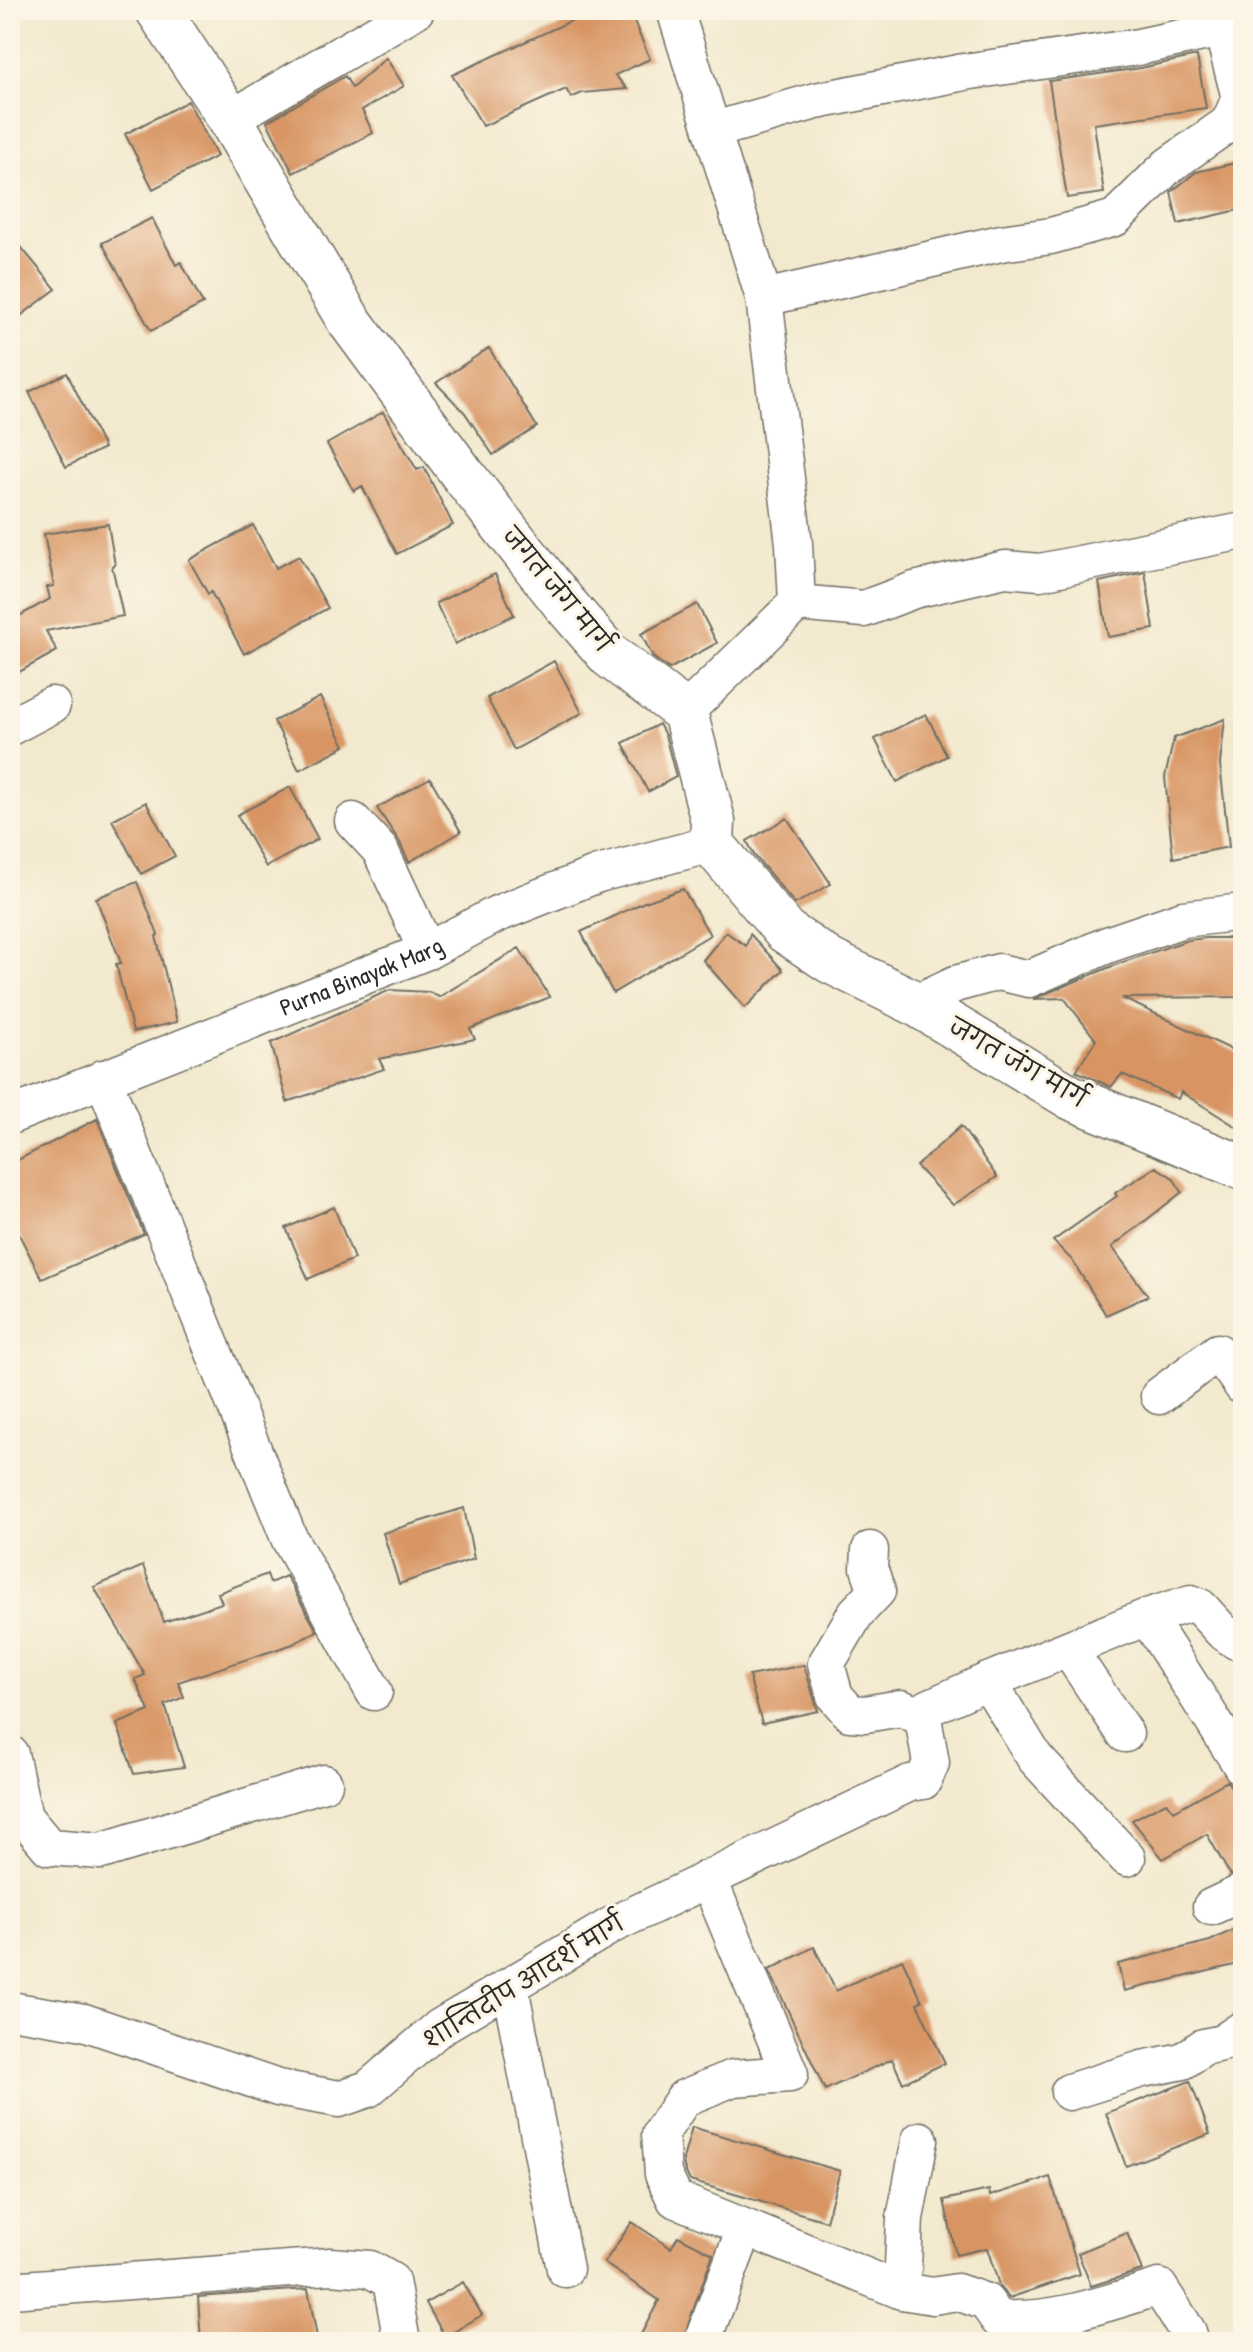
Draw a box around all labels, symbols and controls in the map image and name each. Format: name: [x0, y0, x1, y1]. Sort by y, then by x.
street label: जगत जंग मार्ग: [495, 518, 622, 660]
street label: Purna Binayak Marg: [275, 929, 448, 1023]
street label: जगत जंग मार्ग: [942, 1008, 1095, 1115]
street label: शान्तिदीप आदर्श मार्ग: [416, 1904, 632, 2056]

